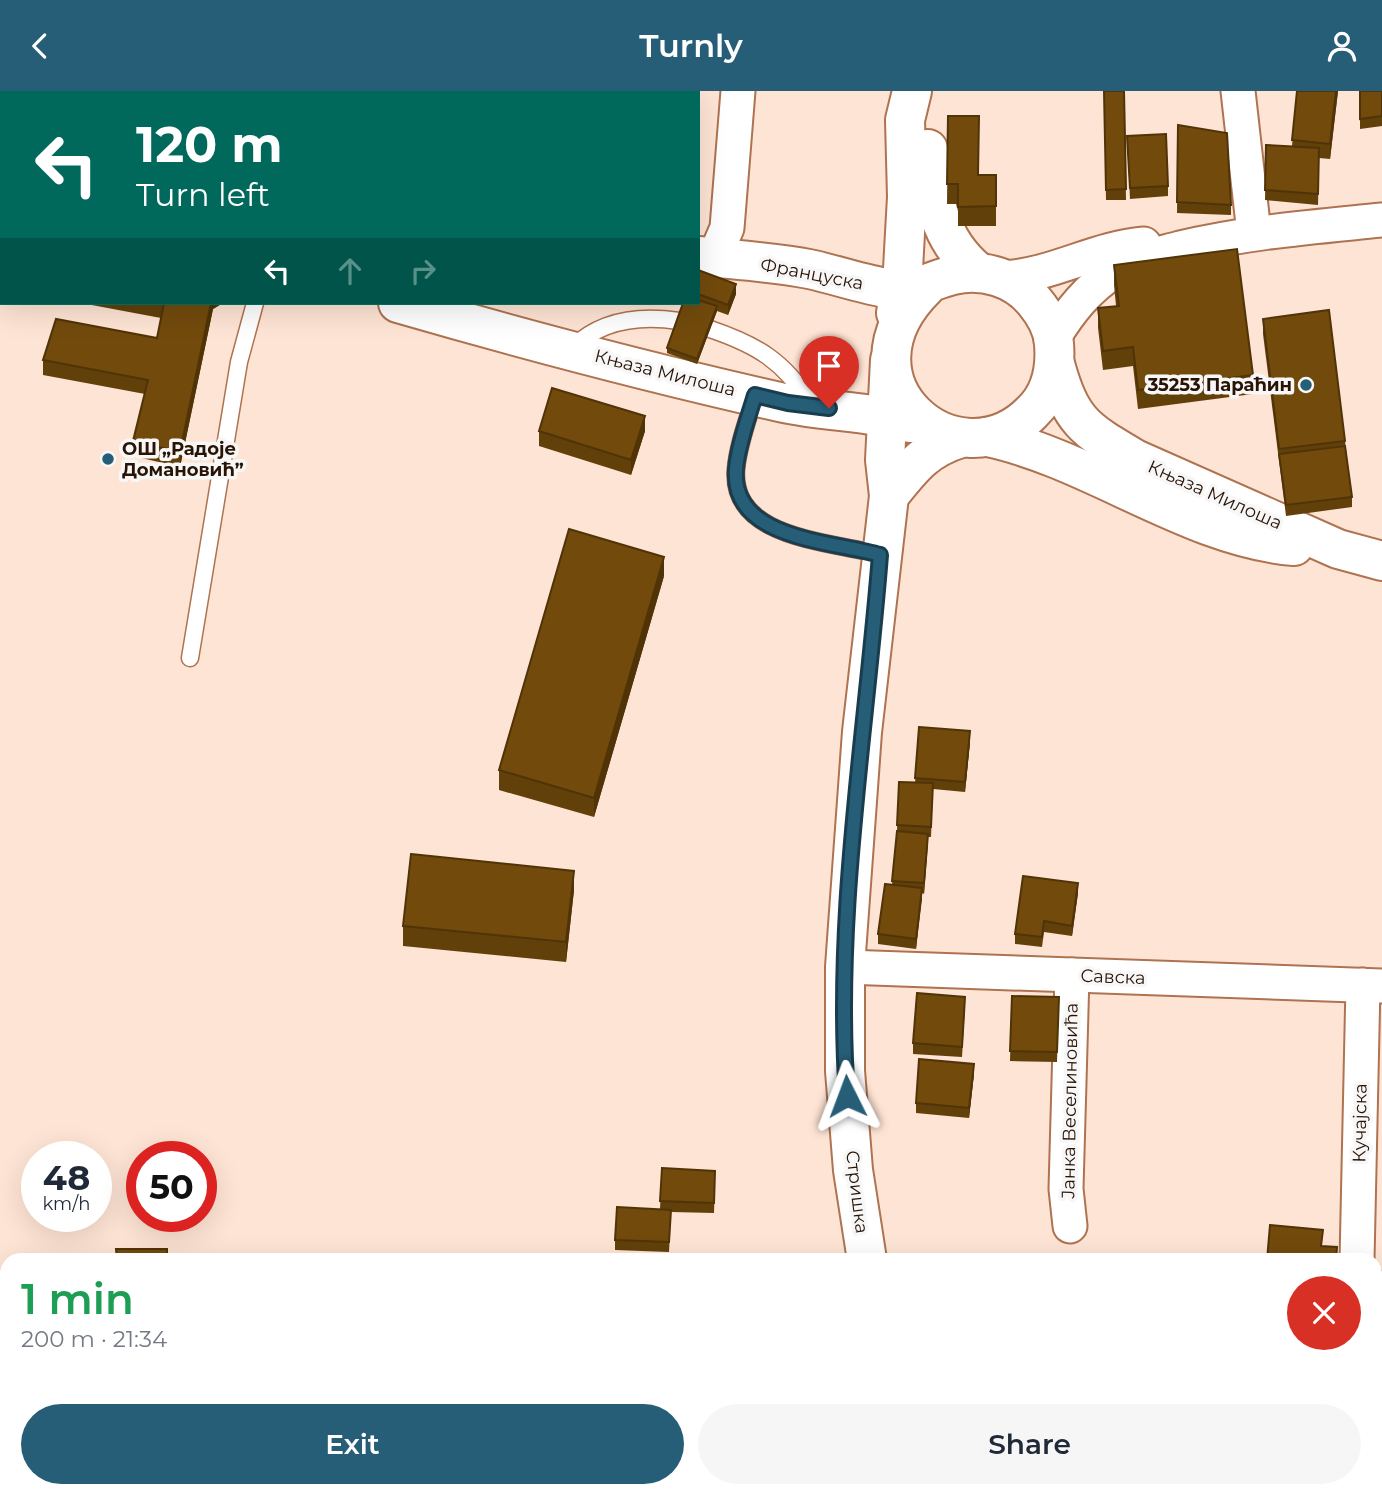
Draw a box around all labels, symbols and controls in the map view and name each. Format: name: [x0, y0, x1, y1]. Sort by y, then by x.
text: Turnly: [639, 26, 743, 65]
icon: back: [21, 27, 59, 65]
icon: person: [1323, 27, 1361, 65]
text: 120 m: [136, 115, 283, 174]
icon: left: [21, 119, 112, 210]
text: Turn left: [136, 175, 270, 214]
icon: left: [258, 252, 296, 290]
icon: ahead: [331, 252, 369, 290]
icon: right: [404, 252, 442, 290]
street label: Француска: [759, 253, 865, 295]
pin: [799, 336, 859, 408]
street label: Књаза Милоша: [592, 345, 738, 401]
icon: arrive: [810, 347, 848, 385]
place label: 35253 Параћин: [1147, 374, 1292, 396]
marker: 35253 Параћин: [1298, 377, 1314, 393]
place label: ОШ „Радоје Домановић”: [122, 438, 244, 481]
marker: ОШ „Радоје Домановић”: [100, 451, 116, 467]
street label: Књаза Милоша: [1145, 456, 1285, 534]
street label: Савска: [1080, 965, 1146, 989]
street label: Јанка Веселиновића: [1057, 1003, 1083, 1199]
position arrow: [810, 1059, 884, 1133]
street label: Кучајска: [1348, 1083, 1372, 1163]
speed limit sign: 50: [126, 1141, 217, 1232]
street label: Стришка: [841, 1149, 873, 1235]
text: 48: [43, 1156, 90, 1199]
text: km/h: [42, 1193, 91, 1215]
text: 1 min: [21, 1273, 134, 1325]
button: close: [1287, 1276, 1361, 1350]
text: 200 m · 21:34: [21, 1325, 167, 1353]
button: Exit: [21, 1404, 684, 1484]
button: Share: [698, 1404, 1361, 1484]

